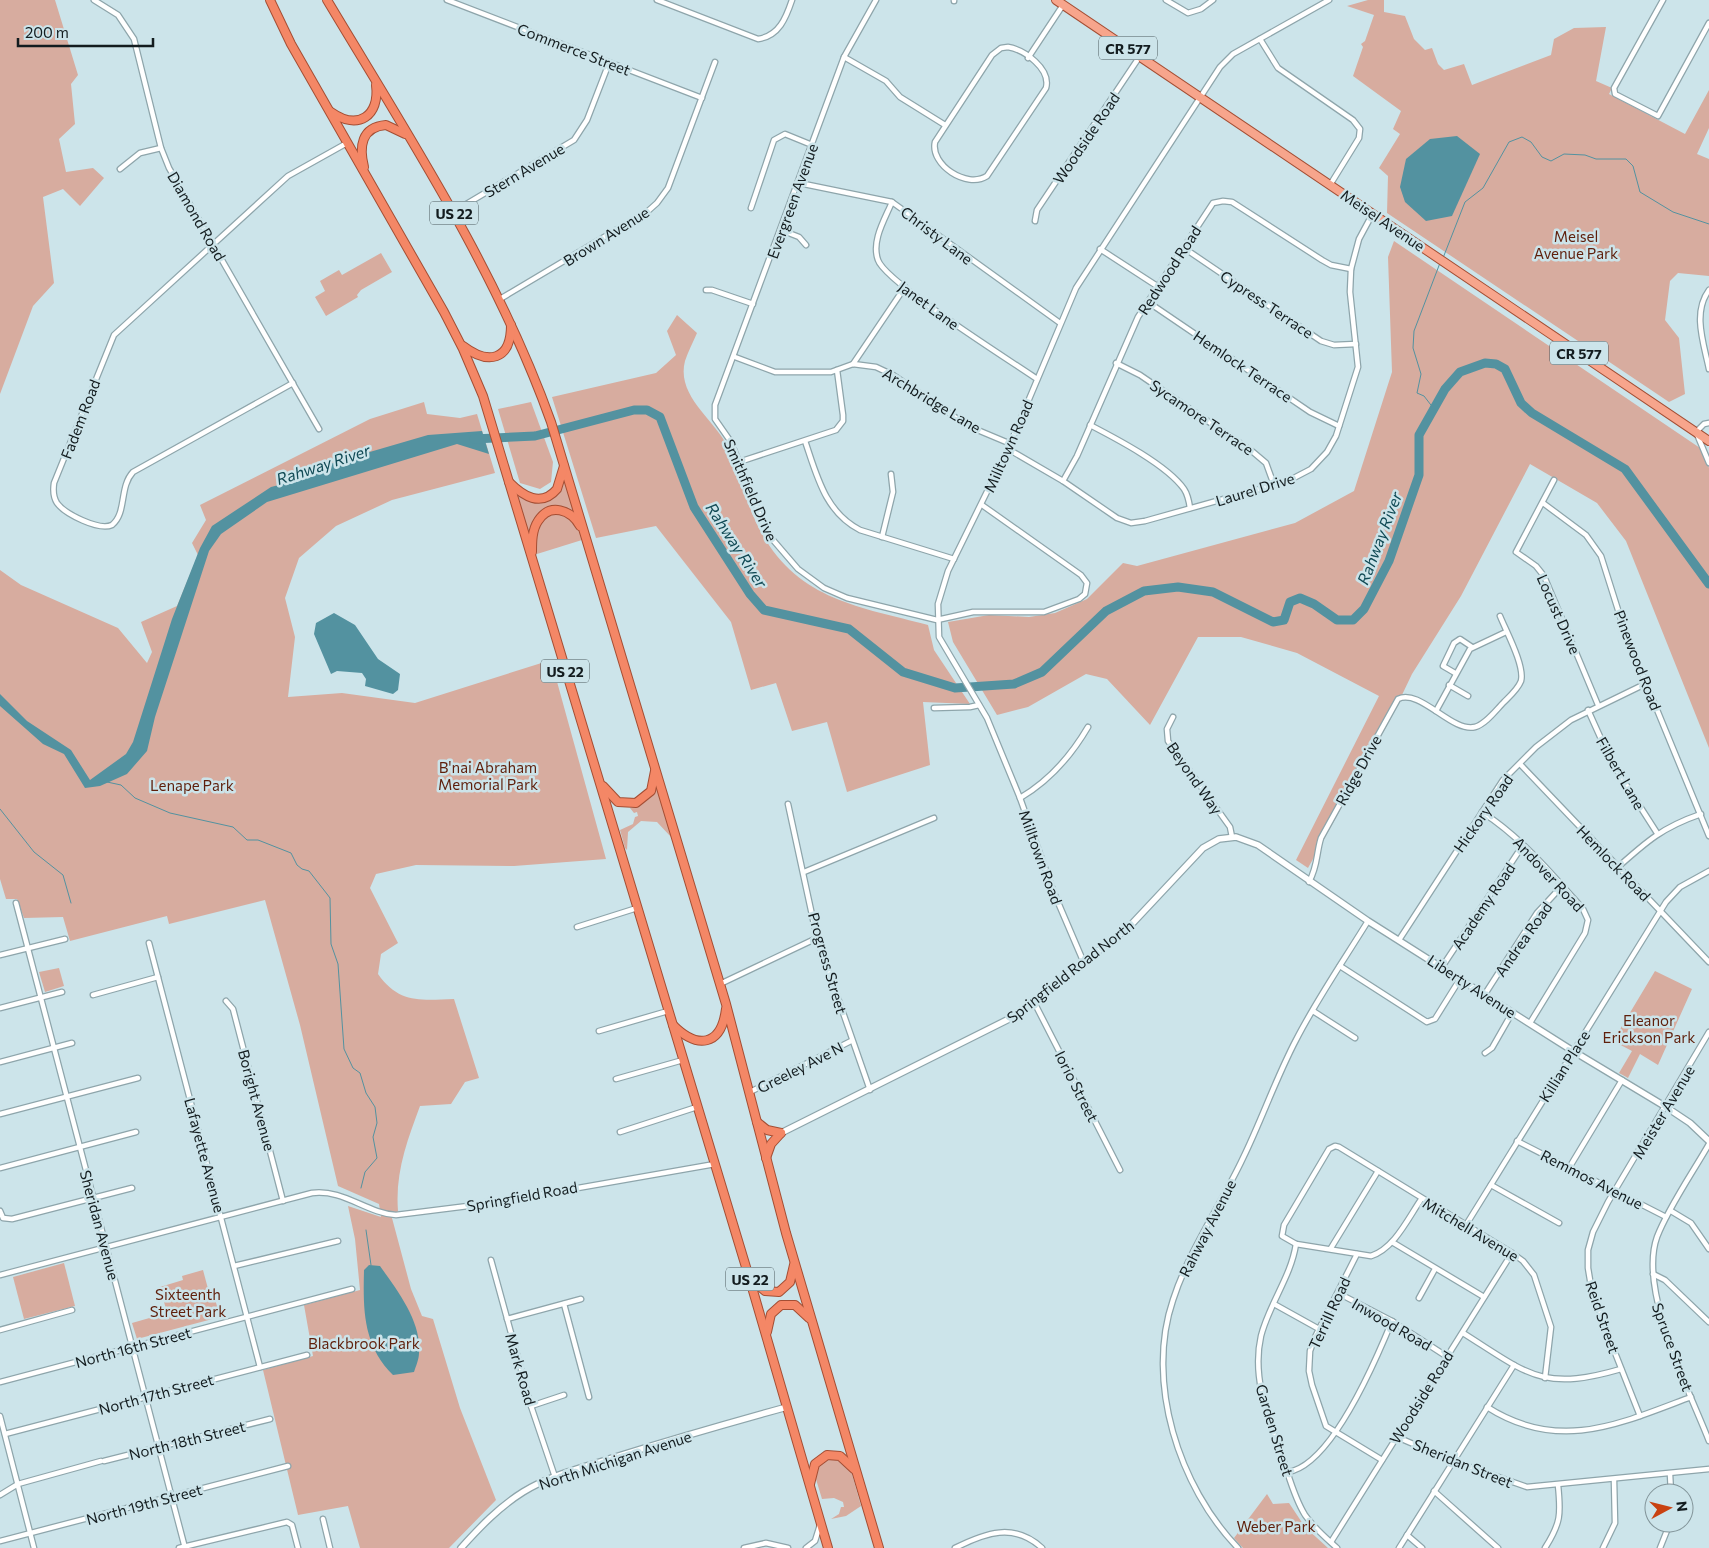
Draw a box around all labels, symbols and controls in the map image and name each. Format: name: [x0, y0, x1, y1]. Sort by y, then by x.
scale bar: [18, 15, 152, 47]
street label: Commerce Street: [515, 19, 633, 79]
text: 200 m: [25, 23, 69, 41]
road number: CR 577: [1099, 36, 1157, 59]
street label: Woodside Road: [1049, 89, 1123, 187]
street label: Stern Avenue: [481, 139, 567, 201]
street label: Evergreen Avenue: [763, 141, 821, 261]
street label: Diamond Road: [164, 168, 230, 264]
street label: Meisel Avenue: [1338, 185, 1429, 255]
road number: US 22: [430, 202, 478, 224]
street label: Brown Avenue: [560, 202, 652, 269]
street label: Christy Lane: [898, 202, 977, 268]
street label: Redwood Road: [1134, 222, 1204, 318]
park label: Meisel Avenue Park: [1534, 227, 1618, 262]
street label: Cypress Terrace: [1217, 266, 1317, 342]
street label: Janet Lane: [895, 277, 963, 333]
street label: Hemlock Terrace: [1190, 326, 1296, 406]
road number: CR 577: [1550, 342, 1608, 364]
street label: Archbridge Lane: [880, 364, 984, 436]
street label: Sycamore Terrace: [1147, 376, 1257, 458]
street label: Fadem Road: [57, 377, 103, 461]
street label: Milltown Road: [980, 397, 1036, 495]
street label: Smithfield Drive: [720, 436, 782, 544]
water label: Rahway River: [274, 440, 373, 488]
street label: Laurel Drive: [1213, 468, 1297, 510]
water label: Rahway River: [1353, 488, 1406, 587]
water label: Rahway River: [702, 499, 772, 592]
street label: Locust Drive: [1533, 571, 1585, 657]
street label: Pinewood Road: [1611, 607, 1665, 713]
road number: US 22: [541, 659, 589, 682]
street label: Ridge Drive: [1331, 732, 1385, 808]
street label: Filbert Lane: [1593, 733, 1649, 813]
street label: Beyond Way: [1164, 738, 1227, 818]
park label: B'nai Abraham Memorial Park: [438, 758, 538, 793]
street label: Hickory Road: [1450, 771, 1516, 855]
park label: Lenape Park: [150, 776, 234, 794]
street label: Milltown Road: [1016, 807, 1066, 907]
street label: Hemlock Road: [1573, 821, 1655, 905]
street label: Andover Road: [1510, 833, 1588, 915]
street label: Academy Road: [1447, 859, 1519, 953]
street label: Andrea Road: [1491, 898, 1555, 980]
street label: Progress Street: [805, 910, 851, 1016]
street label: Springfield Road North: [1003, 916, 1137, 1026]
street label: Liberty Avenue: [1424, 951, 1520, 1021]
park label: Eleanor Erickson Park: [1603, 1011, 1695, 1046]
street label: Killian Place: [1535, 1027, 1593, 1105]
street label: Greeley Ave N: [754, 1038, 846, 1096]
street label: Boright Avenue: [235, 1047, 279, 1153]
street label: Iorio Street: [1051, 1048, 1103, 1124]
street label: Meister Avenue: [1628, 1062, 1698, 1162]
street label: Lafayette Avenue: [181, 1096, 229, 1214]
street label: Remmos Avenue: [1538, 1146, 1646, 1213]
street label: Sheridan Avenue: [77, 1168, 123, 1282]
street label: Rahway Avenue: [1175, 1176, 1239, 1280]
street label: Springfield Road: [465, 1177, 579, 1215]
street label: Mitchell Avenue: [1420, 1193, 1522, 1265]
road number: US 22: [726, 1268, 774, 1290]
street label: Terrill Road: [1304, 1274, 1354, 1352]
street label: Reid Street: [1582, 1278, 1624, 1356]
park label: Sixteenth Street Park: [150, 1285, 226, 1320]
street label: Inwood Road: [1349, 1294, 1435, 1354]
street label: Spruce Street: [1649, 1300, 1697, 1394]
street label: North 16th Street: [73, 1323, 193, 1371]
street label: Mark Road: [502, 1331, 540, 1407]
park label: Blackbrook Park: [308, 1334, 420, 1352]
street label: Woodside Road: [1385, 1347, 1457, 1447]
street label: North 17th Street: [97, 1370, 215, 1418]
street label: Garden Street: [1253, 1382, 1297, 1478]
street label: North 18th Street: [127, 1417, 247, 1463]
street label: North Michigan Avenue: [536, 1427, 694, 1493]
street label: Sheridan Street: [1411, 1435, 1515, 1491]
street label: North 19th Street: [84, 1480, 204, 1528]
north arrow: [1644, 1483, 1694, 1533]
text: N: [1673, 1500, 1691, 1513]
park label: Weber Park: [1236, 1517, 1316, 1535]

